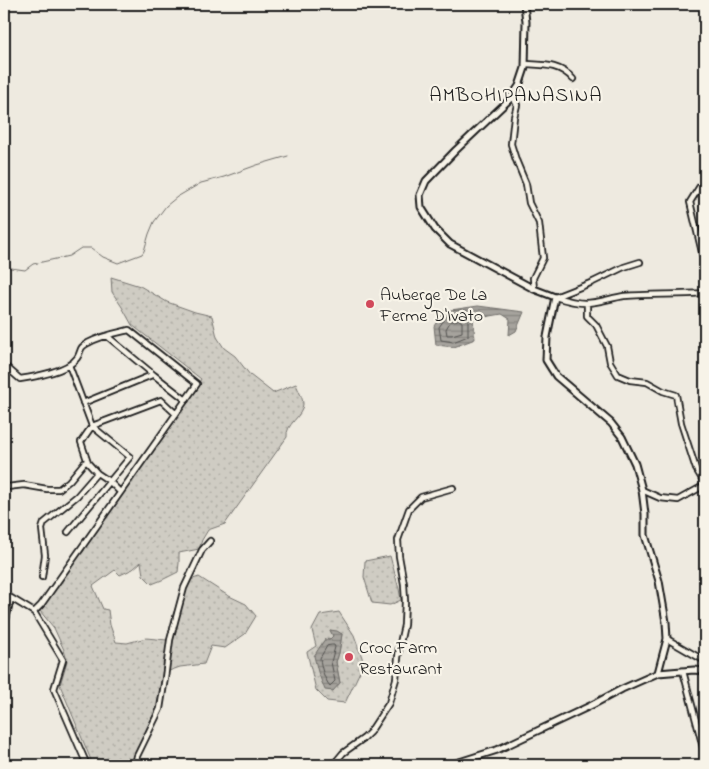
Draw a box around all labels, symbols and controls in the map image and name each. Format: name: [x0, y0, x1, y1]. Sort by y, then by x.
district label: AMBOHIPANASINA: [429, 82, 603, 111]
place label: Auberge De La Ferme D'Ivato: [379, 283, 487, 330]
marker: Auberge De La Ferme D'Ivato: [364, 298, 376, 310]
place label: Croc Farm Restaurant: [359, 636, 442, 683]
marker: Croc Farm Restaurant: [343, 651, 355, 663]

